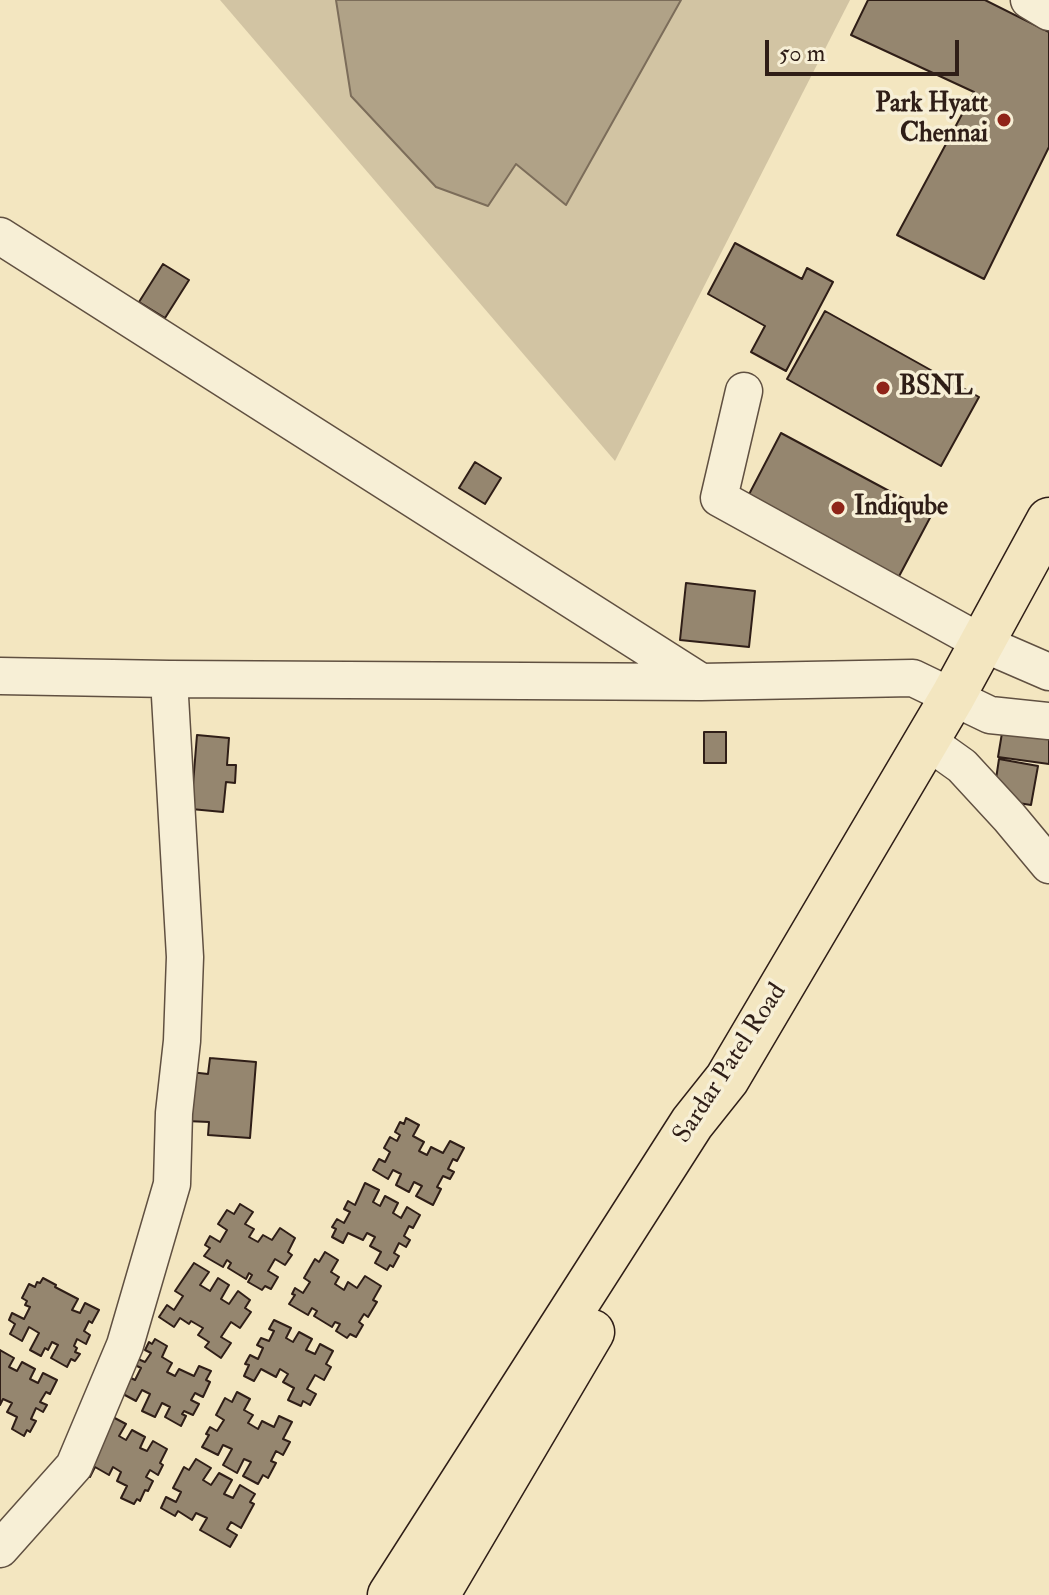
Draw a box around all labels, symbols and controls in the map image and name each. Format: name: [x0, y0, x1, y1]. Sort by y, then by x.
scale bar: [769, 24, 963, 74]
text: 50 m: [779, 38, 825, 69]
place label: Park Hyatt Chennai: [875, 89, 988, 150]
marker: Park Hyatt Chennai: [995, 111, 1013, 129]
place label: BSNL: [899, 372, 973, 404]
marker: BSNL: [874, 379, 892, 397]
place label: Indiqube: [854, 492, 948, 524]
marker: Indiqube: [829, 499, 847, 517]
street label: Sardar Patel Road: [668, 978, 794, 1150]

